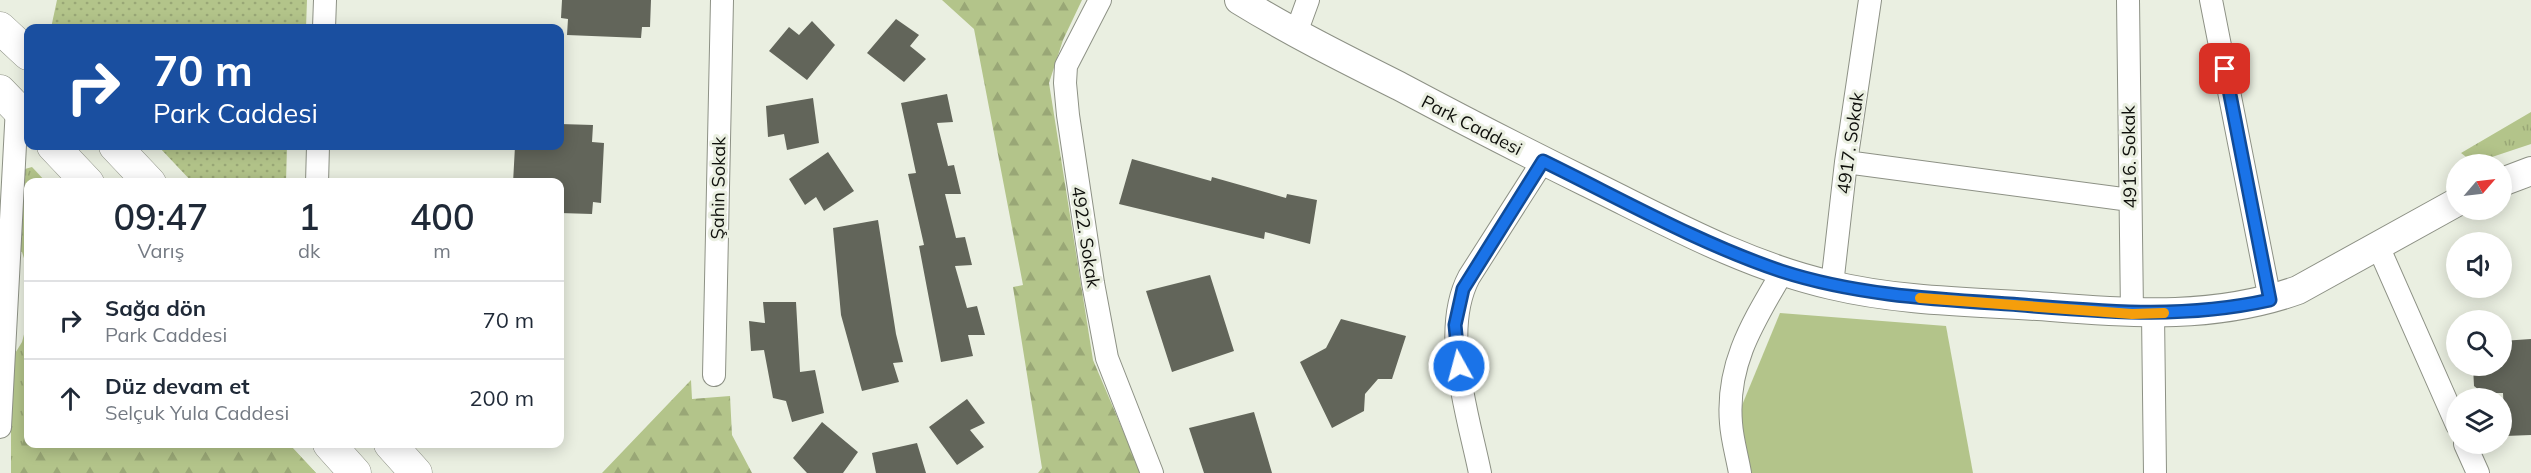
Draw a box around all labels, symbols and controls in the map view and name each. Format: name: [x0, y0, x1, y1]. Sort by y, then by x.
pin: [2199, 43, 2250, 94]
text: 70 m: [153, 44, 253, 97]
icon: right: [54, 48, 132, 126]
icon: arrive: [2208, 52, 2241, 85]
street label: Park Caddesi: [1418, 90, 1526, 160]
street label: 4917. Sokak: [1831, 90, 1869, 195]
text: Park Caddesi: [153, 96, 318, 130]
street label: 4916. Sokak: [2117, 105, 2141, 209]
street label: Şahin Sokak: [706, 136, 730, 240]
north arrow: [2446, 154, 2512, 220]
map controls: [2446, 154, 2512, 454]
street label: 4922. Sokak: [1067, 184, 1106, 290]
text: 09:47: [113, 194, 208, 239]
text: 1: [298, 194, 320, 239]
text: 400: [410, 194, 475, 239]
button: sound: [2446, 232, 2512, 298]
text: Varış: [138, 238, 184, 263]
text: dk: [298, 238, 320, 263]
text: m: [433, 238, 451, 263]
text: Sağa dön: [105, 294, 206, 322]
icon: right: [54, 304, 87, 337]
text: 70 m: [483, 306, 534, 334]
button: search: [2446, 310, 2512, 376]
text: Park Caddesi: [105, 322, 227, 347]
position arrow: [1427, 334, 1491, 398]
text: Düz devam et: [105, 372, 250, 400]
icon: ahead: [54, 382, 87, 415]
text: 200 m: [469, 384, 534, 412]
button: layers: [2446, 388, 2512, 454]
text: Selçuk Yula Caddesi: [105, 400, 289, 425]

